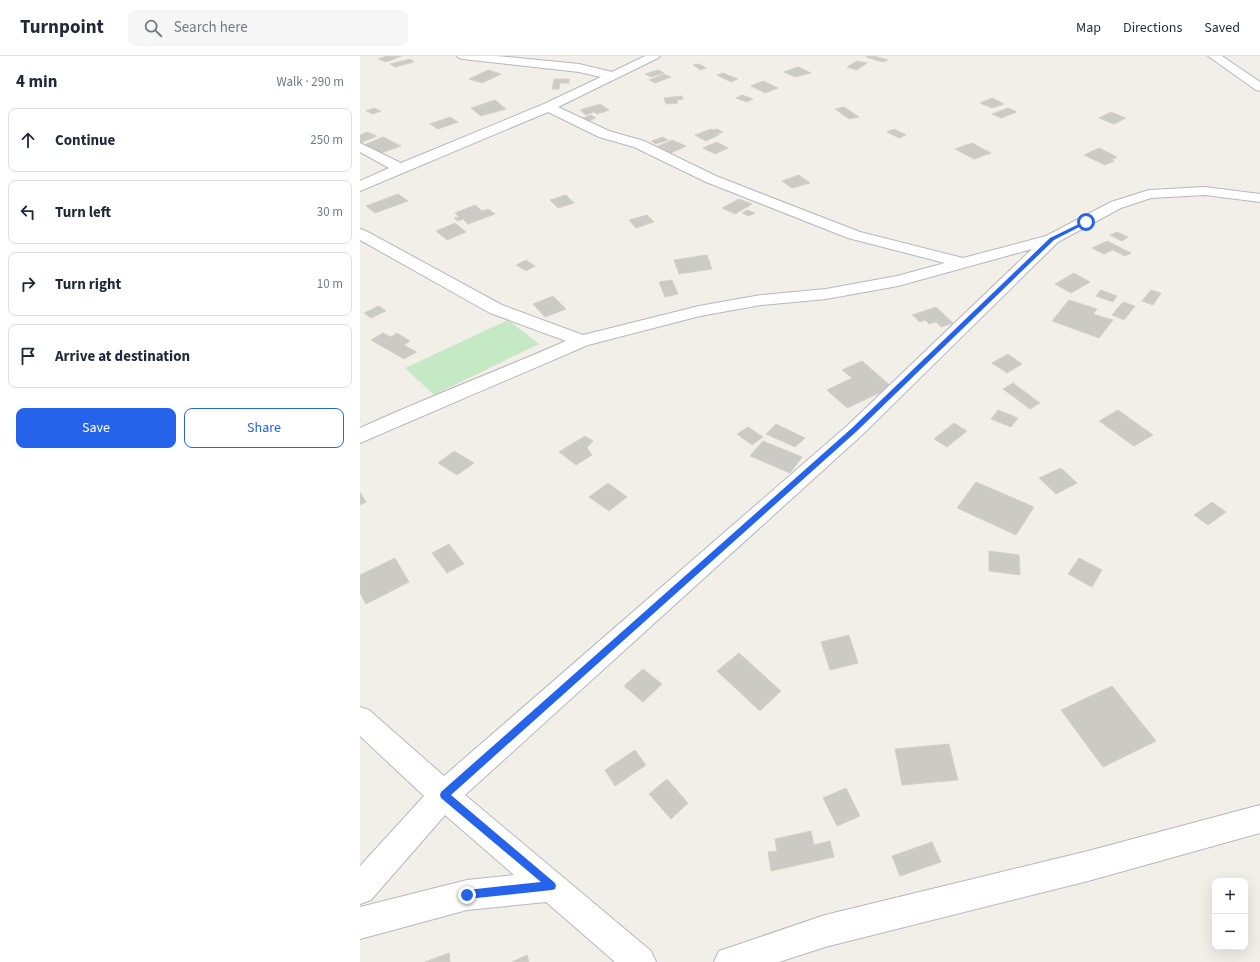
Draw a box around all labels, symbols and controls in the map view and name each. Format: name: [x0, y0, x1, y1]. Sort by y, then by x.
search box: [128, 10, 408, 46]
text: Turnpoint: [20, 14, 104, 41]
icon: search: [142, 17, 164, 39]
text: Search here: [174, 17, 248, 38]
text: Map: [1076, 18, 1101, 38]
text: Directions: [1123, 18, 1182, 38]
text: Saved: [1204, 18, 1240, 38]
text: 4 min: [16, 70, 57, 94]
text: Walk · 290 m: [276, 73, 344, 91]
icon: ahead: [17, 129, 39, 151]
text: Continue: [55, 130, 115, 151]
text: 250 m: [310, 131, 343, 149]
icon: left: [17, 201, 39, 223]
text: Turn left: [55, 202, 111, 223]
text: 30 m: [317, 203, 343, 221]
route start: [1077, 213, 1095, 231]
icon: right: [17, 273, 39, 295]
text: Turn right: [55, 274, 121, 295]
text: 10 m: [317, 275, 343, 293]
icon: arrive: [17, 345, 39, 367]
text: Arrive at destination: [55, 346, 190, 367]
button: Save: [16, 408, 176, 448]
button: Share: [184, 408, 344, 448]
map controls: [1212, 878, 1248, 950]
button: +: [1212, 878, 1248, 914]
route end: [458, 886, 476, 904]
button: −: [1212, 914, 1248, 950]

